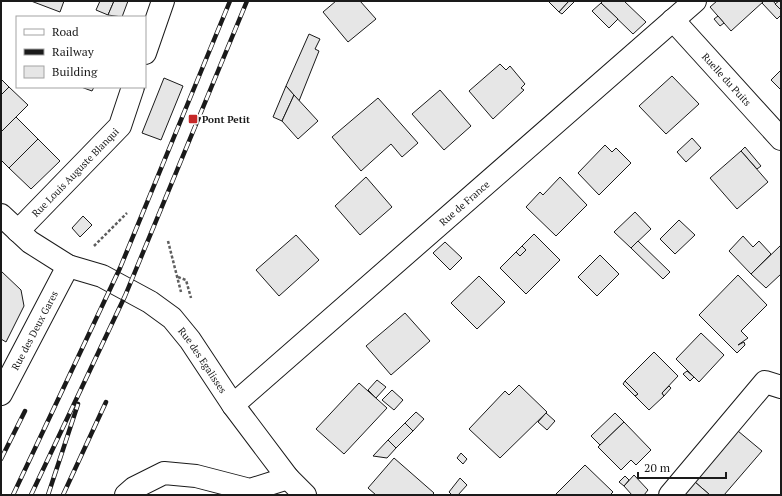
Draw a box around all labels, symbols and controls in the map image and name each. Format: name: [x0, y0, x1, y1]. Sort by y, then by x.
legend: [16, 16, 146, 88]
text: Road: [52, 24, 79, 39]
text: Railway: [52, 44, 95, 59]
street label: Ruelle du Puits: [699, 50, 754, 108]
text: Building: [52, 64, 98, 79]
marker: Pont Petit: [187, 113, 199, 125]
place label: Pont Petit: [202, 113, 250, 126]
street label: Rue Louis Auguste Blanqui: [29, 125, 121, 220]
street label: Rue de France: [436, 177, 492, 228]
street label: Rue des Deux Gares: [8, 288, 60, 372]
street label: Rue des Egalisses: [176, 324, 230, 396]
scale bar: [638, 454, 726, 480]
text: 20 m: [644, 460, 671, 475]

